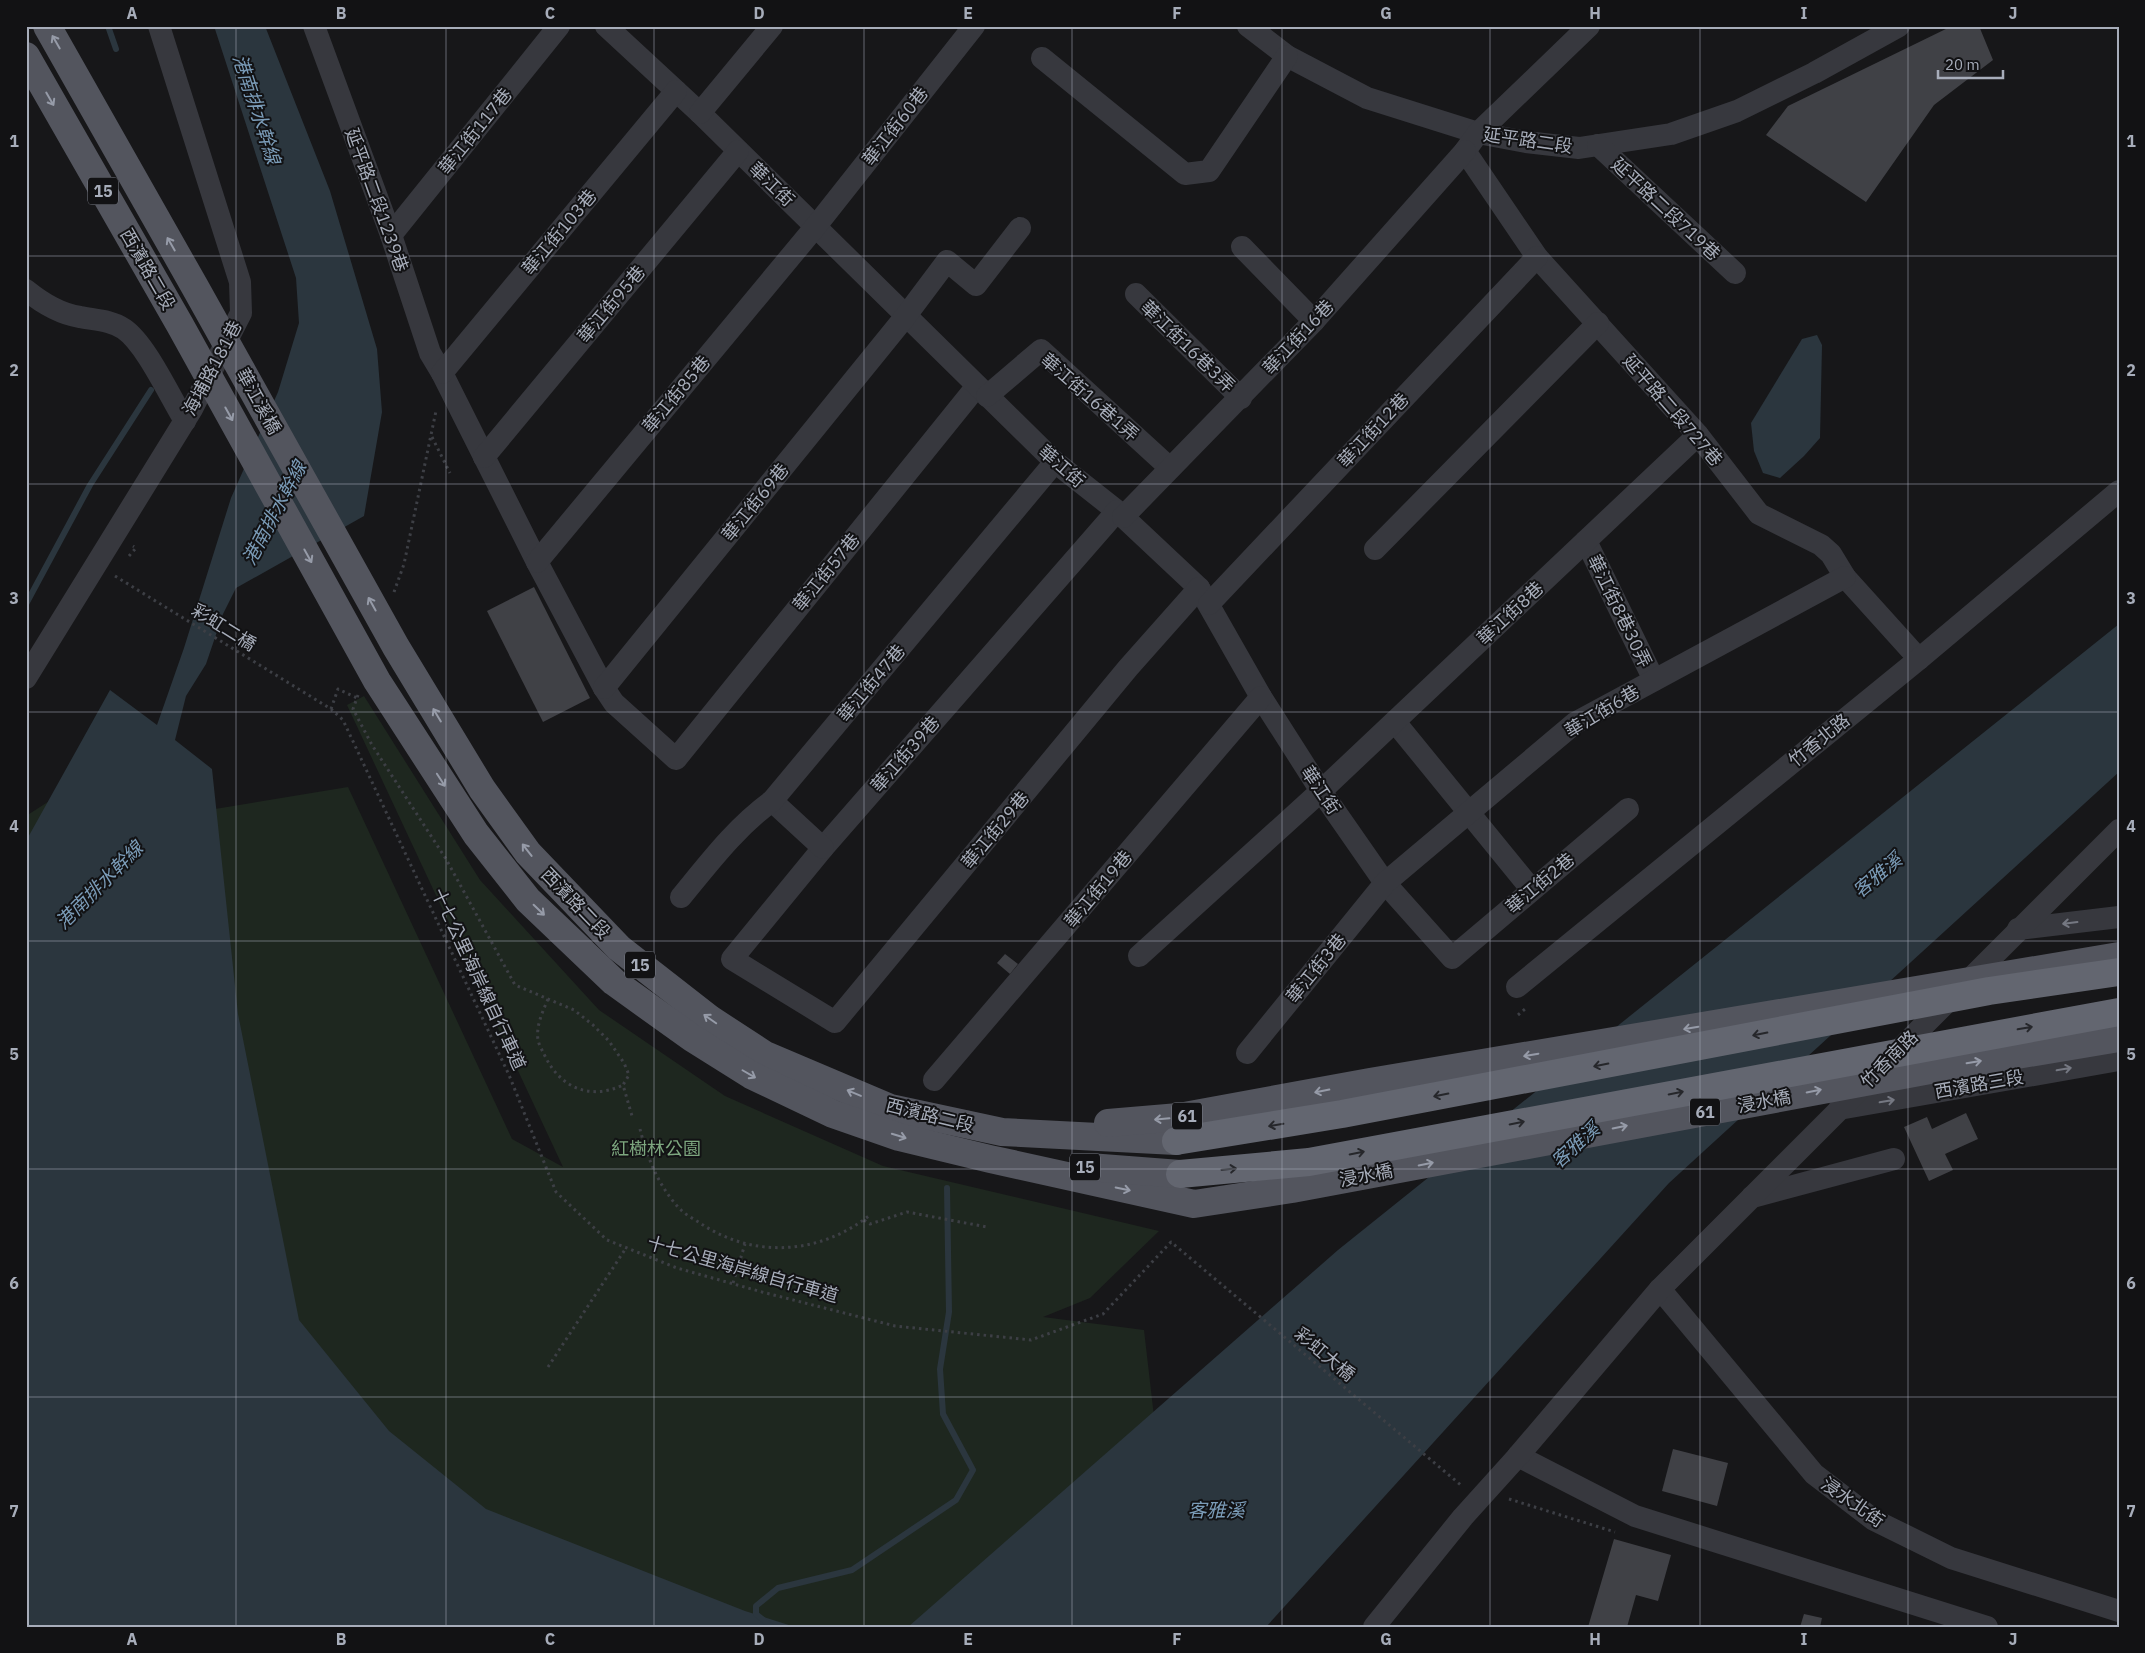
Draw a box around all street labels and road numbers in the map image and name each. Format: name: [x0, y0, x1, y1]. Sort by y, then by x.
street label: 華江街60巷: [857, 82, 933, 170]
street label: 華江街117巷: [433, 83, 517, 179]
street label: 延平路二段: [1482, 122, 1574, 158]
street label: 延平路二段1239巷: [340, 125, 414, 275]
street label: 延平路二段719巷: [1607, 153, 1725, 265]
street label: 華江街: [745, 157, 799, 211]
road number: 15: [88, 178, 118, 205]
street label: 華江街103巷: [517, 185, 601, 279]
street label: 西濱路二段: [116, 224, 180, 314]
street label: 華江街95巷: [572, 261, 650, 347]
street label: 華江街16巷3弄: [1136, 295, 1240, 397]
street label: 華江街16巷: [1258, 295, 1338, 379]
street label: 海埔路181巷: [177, 317, 247, 419]
street label: 華江街16巷1弄: [1036, 348, 1144, 446]
street label: 延平路二段727巷: [1618, 349, 1728, 471]
street label: 華江街85巷: [637, 351, 715, 437]
street label: 華江溪橋: [231, 364, 287, 438]
street label: 華江街12巷: [1333, 388, 1413, 472]
street label: 華江街: [1034, 440, 1090, 492]
street label: 華江街69巷: [717, 458, 793, 546]
street label: 華江街57巷: [788, 528, 864, 616]
street label: 華江街8巷30弄: [1583, 551, 1657, 671]
street label: 華江街8巷: [1472, 576, 1548, 650]
street label: 彩虹二橋: [187, 598, 261, 656]
street label: 華江街47巷: [832, 640, 910, 726]
street label: 華江街6巷: [1561, 680, 1643, 742]
street label: 竹香北路: [1784, 708, 1854, 772]
street label: 華江街39巷: [866, 711, 944, 797]
street label: 華江街: [1296, 761, 1346, 819]
street label: 華江街29巷: [956, 787, 1034, 873]
street label: 華江街19巷: [1059, 846, 1137, 932]
street label: 華江街2巷: [1501, 848, 1579, 918]
street label: 西濱路二段: [536, 863, 616, 943]
street label: 十七公里海岸線自行車道: [427, 884, 531, 1074]
street label: 華江街3巷: [1281, 929, 1351, 1007]
road number: 15: [625, 952, 655, 978]
street label: 竹香南路: [1855, 1025, 1923, 1093]
street label: 西濱路三段: [1933, 1065, 2025, 1103]
street label: 浸水橋: [1735, 1085, 1793, 1117]
street label: 西濱路二段: [884, 1093, 976, 1137]
road number: 61: [1690, 1098, 1720, 1126]
road number: 61: [1172, 1102, 1202, 1130]
road number: 15: [1070, 1154, 1100, 1180]
street label: 浸水橋: [1337, 1159, 1395, 1191]
street label: 十七公里海岸線自行車道: [645, 1231, 841, 1307]
street label: 彩虹大橋: [1290, 1322, 1360, 1386]
street label: 浸水北街: [1817, 1472, 1889, 1532]

